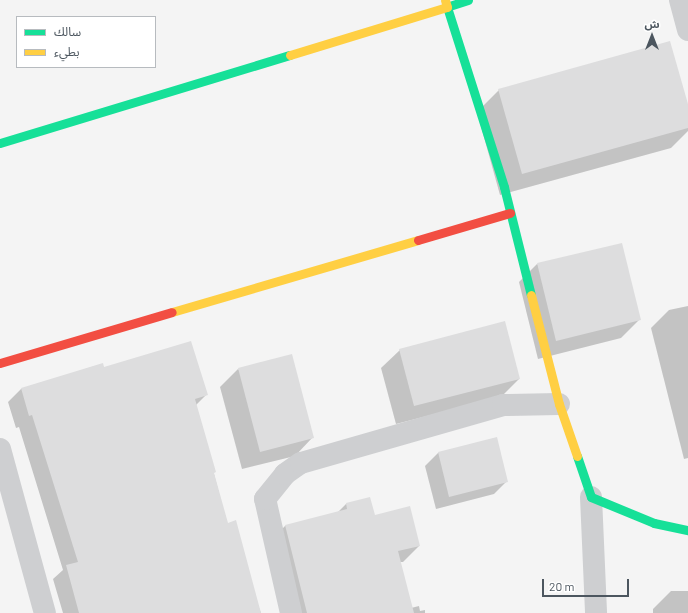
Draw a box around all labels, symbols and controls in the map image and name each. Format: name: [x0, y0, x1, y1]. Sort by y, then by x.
legend: [16, 16, 156, 68]
north arrow: [632, 16, 672, 56]
text: ش: [644, 17, 660, 30]
text: سالك: [54, 24, 81, 38]
text: بطيء: [54, 44, 80, 58]
scale bar: [544, 571, 631, 597]
text: 20 m: [549, 579, 575, 593]

